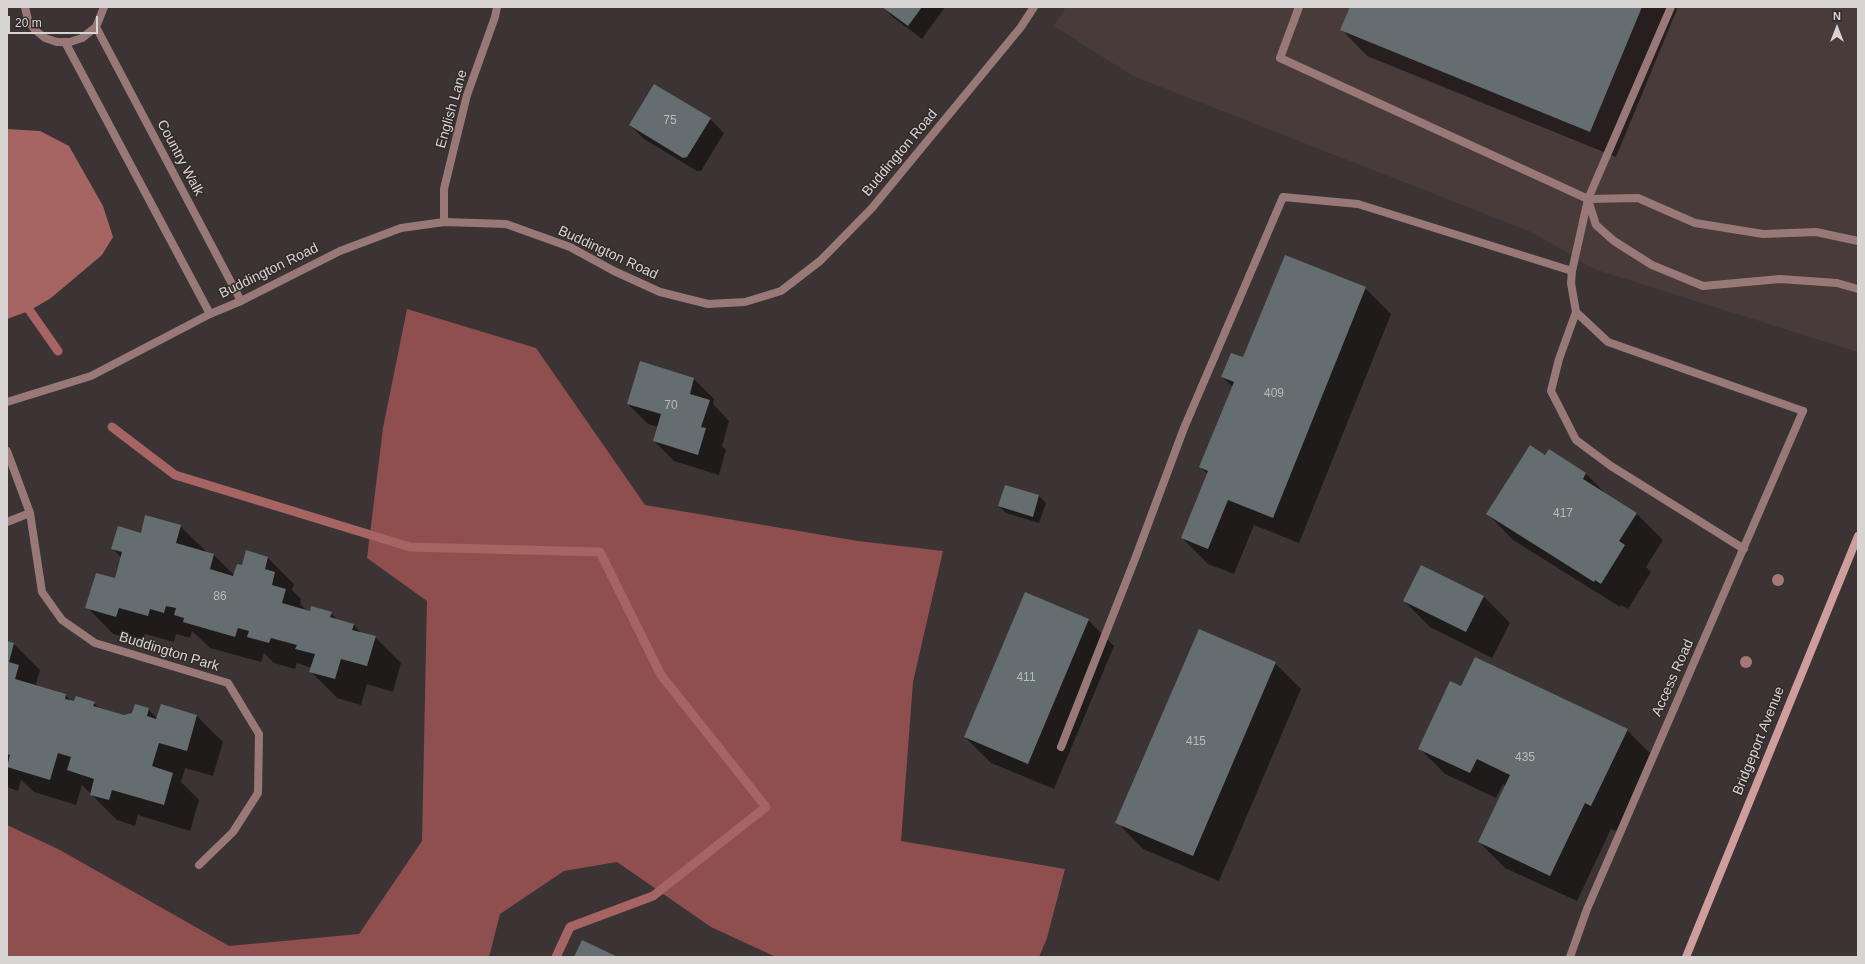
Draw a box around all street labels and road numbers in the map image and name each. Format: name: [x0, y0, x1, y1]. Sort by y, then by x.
street label: English Lane: [433, 68, 471, 150]
street label: Buddington Road: [859, 106, 941, 200]
street label: Country Walk: [153, 117, 207, 199]
street label: Buddington Road: [555, 223, 661, 283]
street label: Buddington Road: [217, 240, 321, 302]
street label: Buddington Park: [117, 629, 221, 675]
street label: Access Road: [1649, 637, 1697, 719]
street label: Bridgeport Avenue: [1730, 684, 1788, 798]

